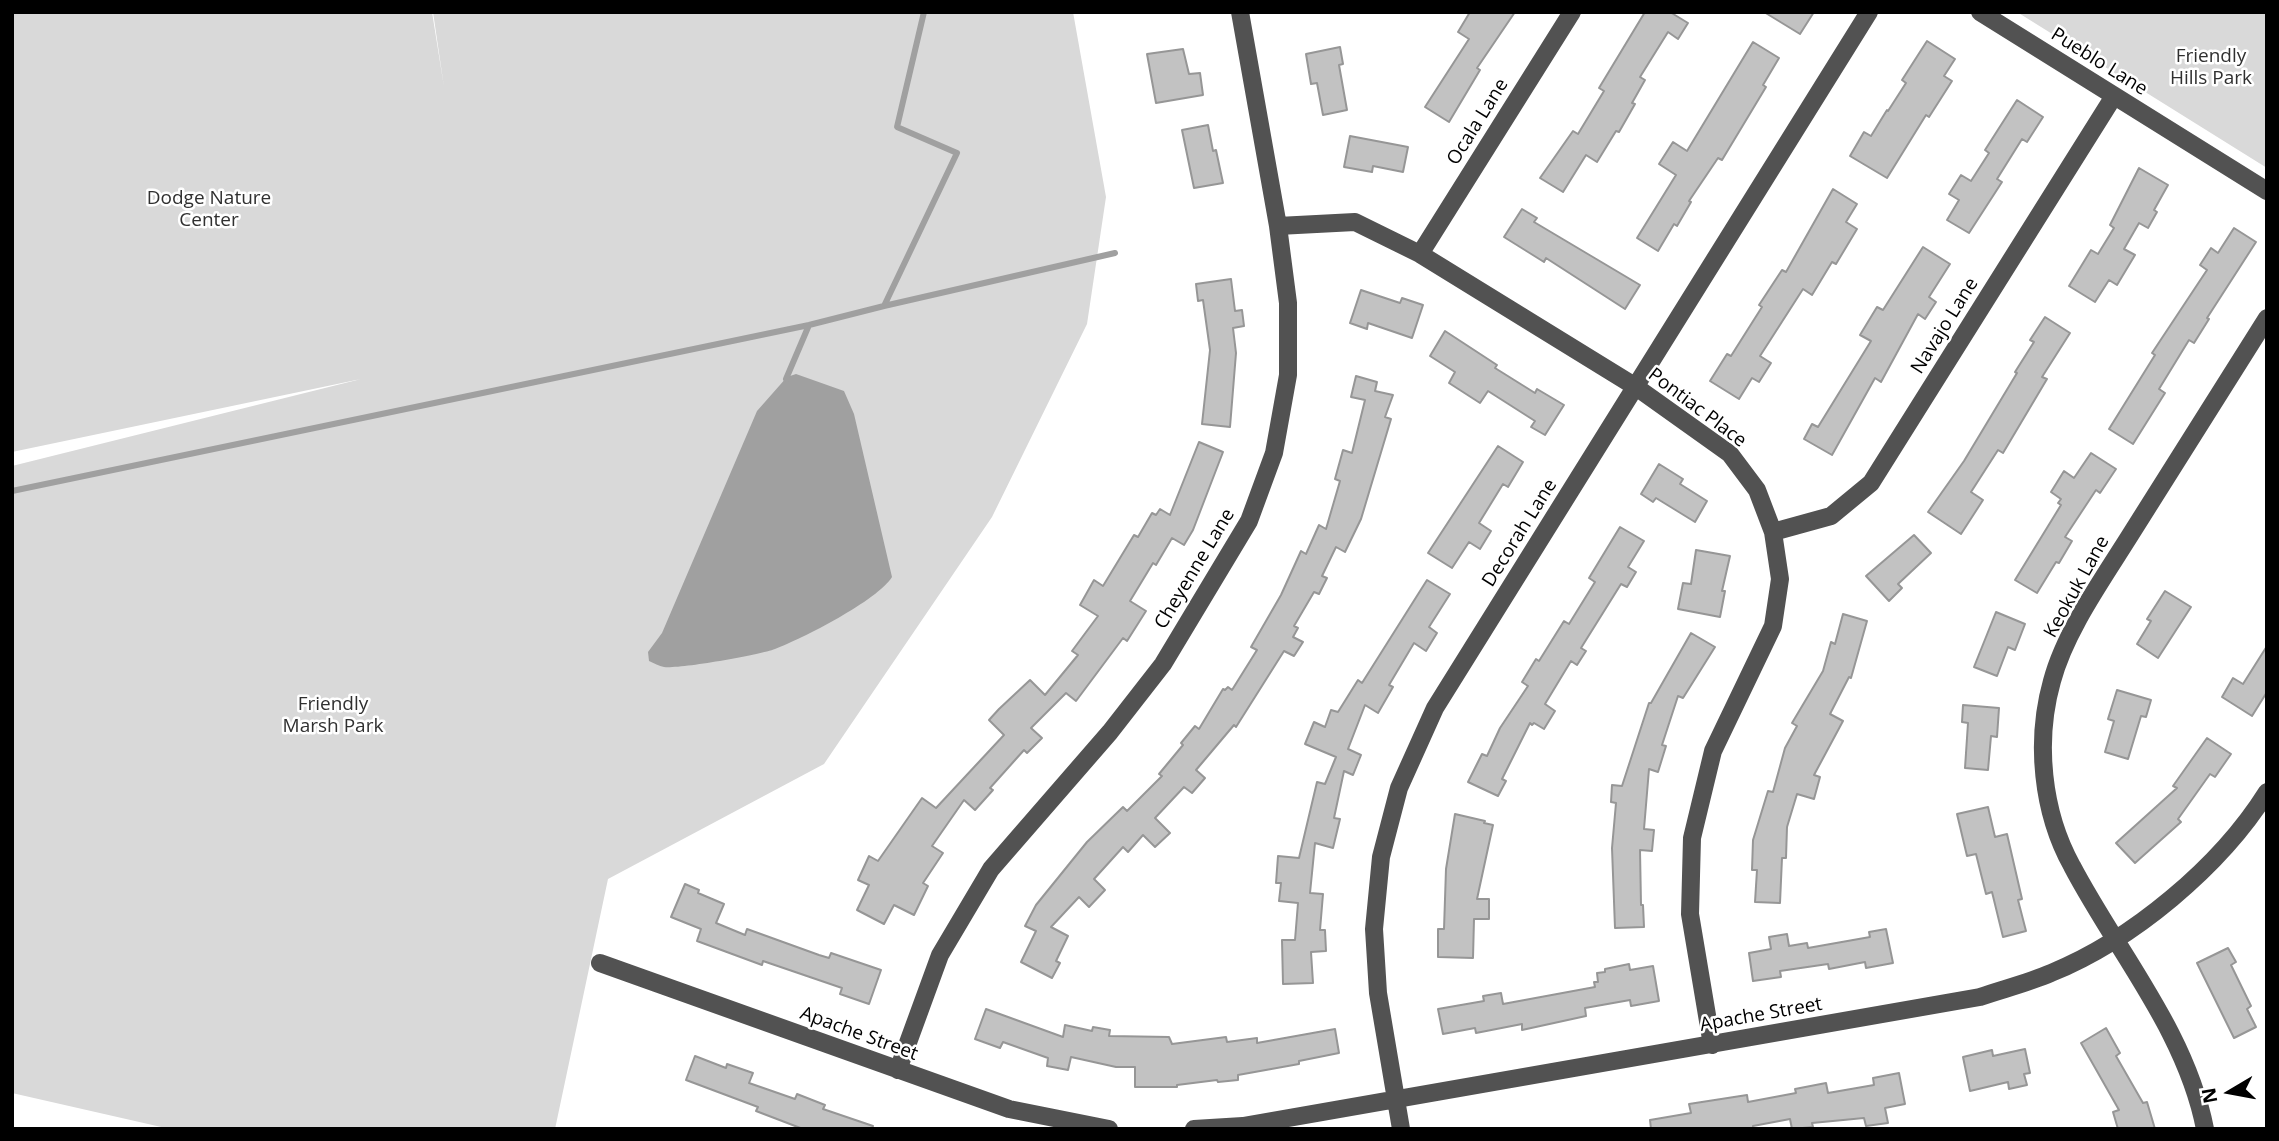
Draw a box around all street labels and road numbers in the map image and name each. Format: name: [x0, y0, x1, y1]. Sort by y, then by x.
street label: Pueblo Lane: [2047, 23, 2151, 101]
street label: Ocala Lane: [1442, 75, 1514, 169]
street label: Navajo Lane: [1906, 274, 1984, 378]
street label: Pontiac Place: [1643, 364, 1751, 452]
street label: Decorah Lane: [1478, 475, 1562, 591]
street label: Cheyenne Lane: [1150, 505, 1240, 633]
street label: Keokuk Lane: [2040, 532, 2114, 642]
street label: Apache Street: [1698, 993, 1824, 1037]
street label: Apache Street: [797, 1002, 921, 1066]

